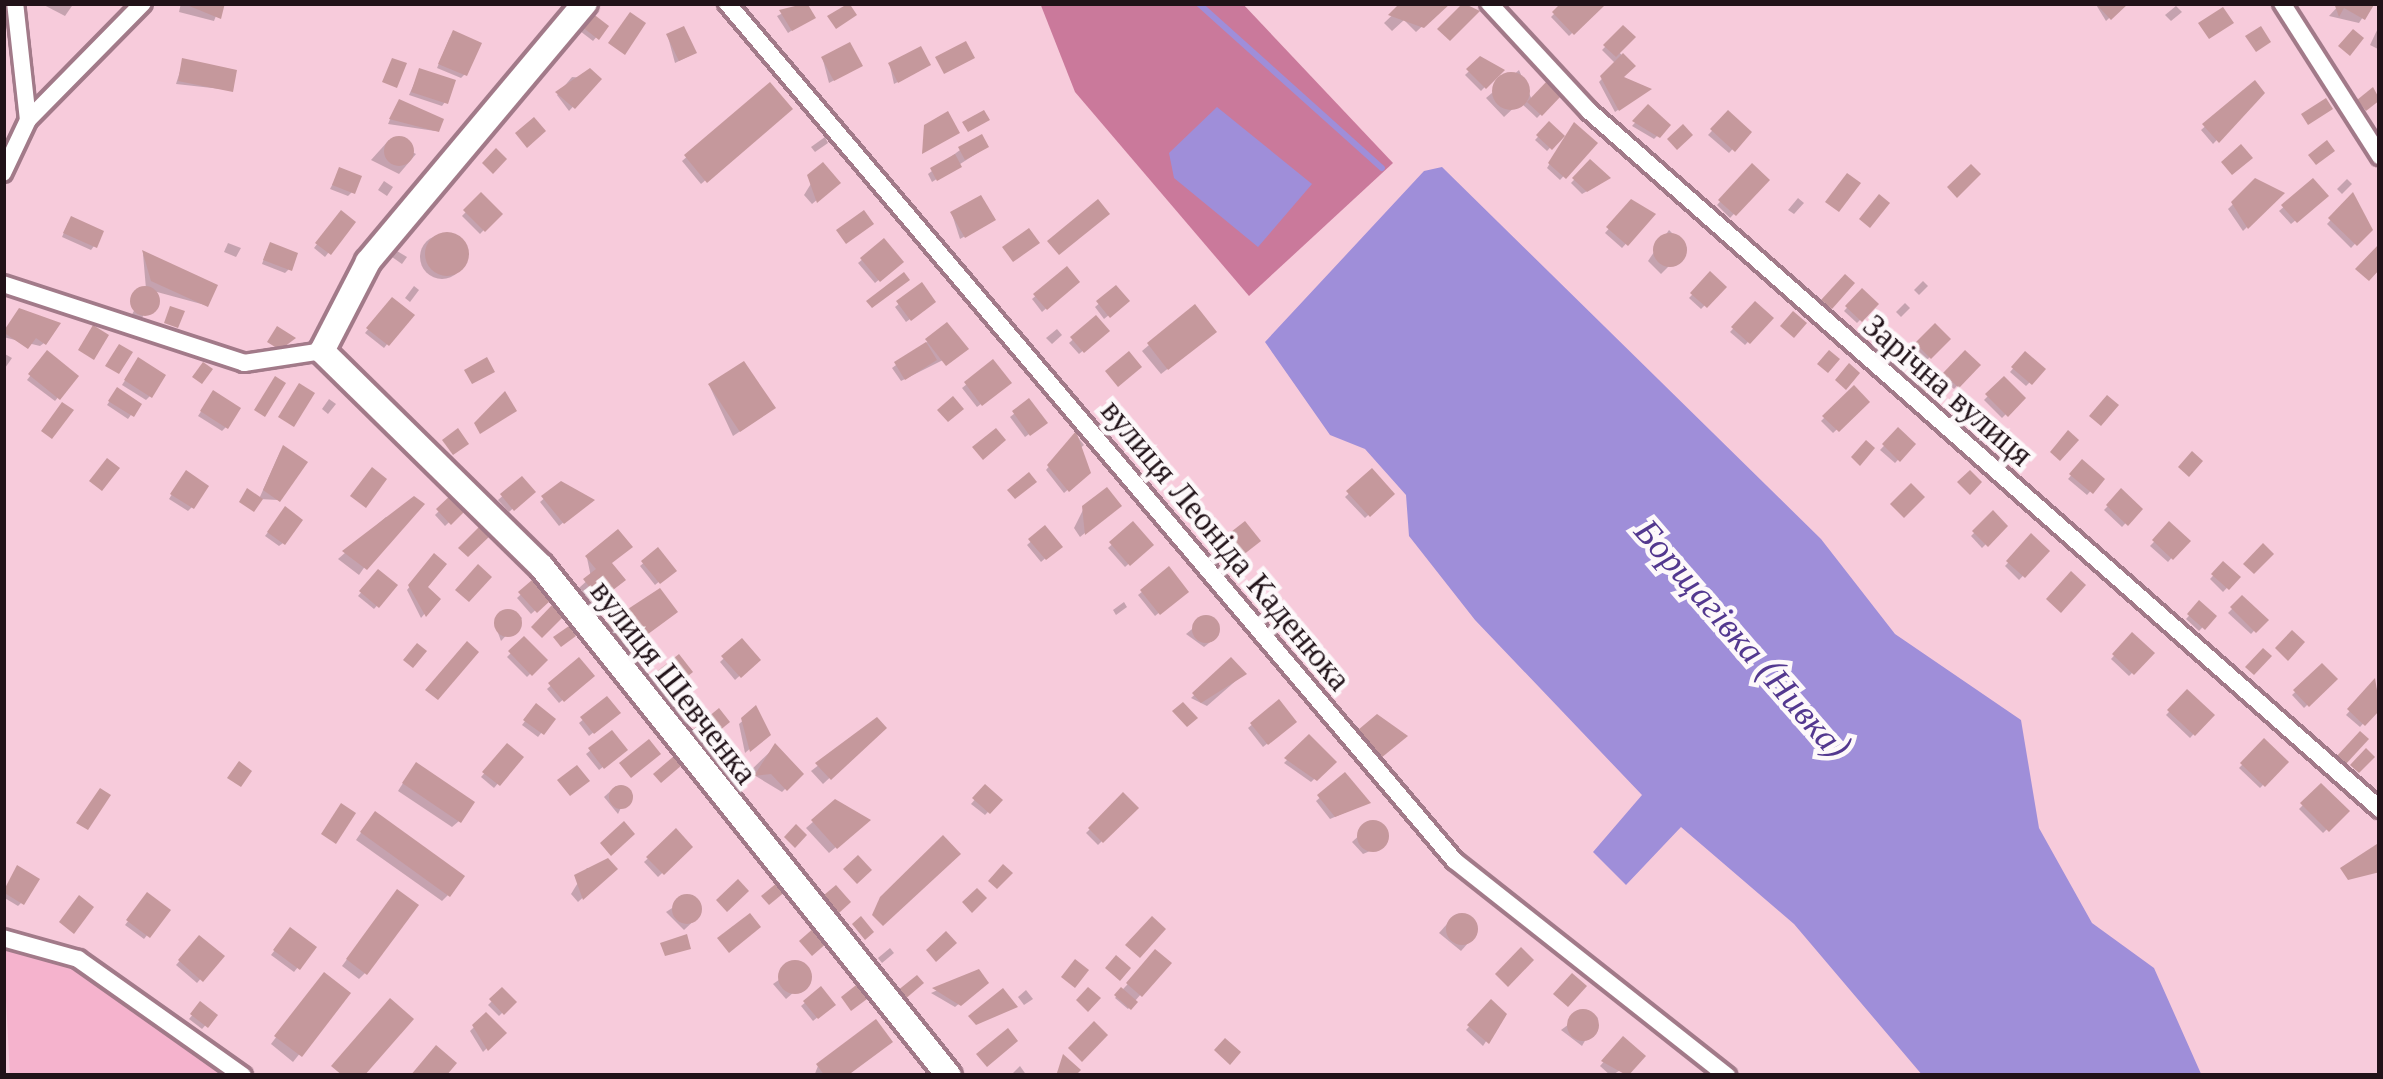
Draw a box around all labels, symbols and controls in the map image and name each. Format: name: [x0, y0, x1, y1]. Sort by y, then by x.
street label: Зарічна вулиця: [1855, 306, 2041, 474]
street label: вулиця Леоніда Каденюка: [1093, 392, 1359, 698]
water label: Борщагівка (Нивка): [1626, 510, 1858, 768]
street label: вулиця Шевченка: [582, 572, 766, 792]

